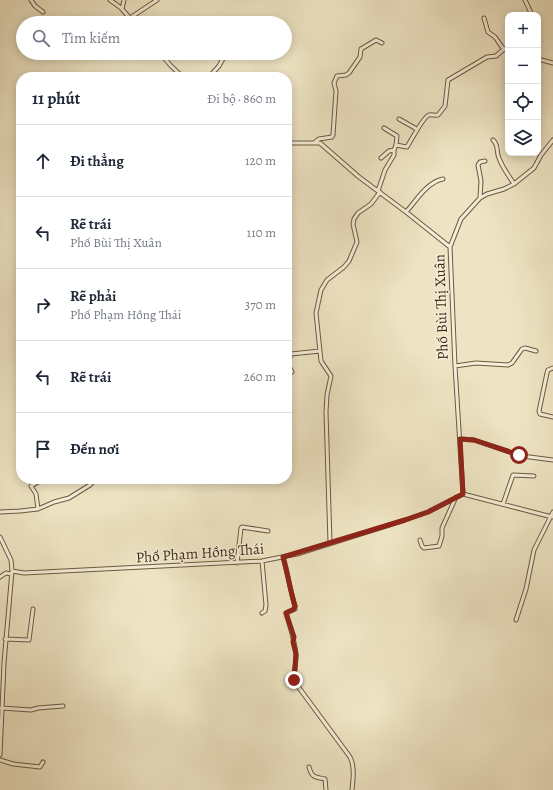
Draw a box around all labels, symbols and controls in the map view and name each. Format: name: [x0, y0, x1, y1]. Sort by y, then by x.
map controls: [505, 12, 541, 156]
button: +: [505, 12, 541, 48]
search box: [16, 16, 292, 60]
icon: search: [30, 27, 52, 49]
text: Tìm kiếm: [62, 28, 120, 48]
button: −: [505, 48, 541, 84]
button: locate: [505, 84, 541, 120]
text: 11 phút: [32, 87, 80, 110]
text: Đi bộ · 860 m: [207, 90, 276, 107]
button: layers: [505, 120, 541, 156]
icon: ahead: [32, 150, 54, 172]
text: Đi thẳng: [70, 151, 124, 171]
text: 120 m: [245, 152, 276, 169]
text: Rẽ trái: [70, 214, 111, 234]
icon: left: [32, 222, 54, 244]
text: 110 m: [247, 224, 276, 241]
text: Phố Bùi Thị Xuân: [70, 234, 162, 251]
street label: Phố Bùi Thị Xuân: [429, 254, 453, 360]
text: Rẽ phải: [70, 286, 116, 306]
icon: right: [32, 294, 54, 316]
text: 370 m: [245, 296, 276, 313]
text: Phố Phạm Hồng Thái: [70, 306, 182, 323]
icon: left: [32, 366, 54, 388]
text: Rẽ trái: [70, 367, 111, 387]
text: 260 m: [243, 368, 276, 385]
icon: arrive: [32, 438, 54, 460]
text: Đến nơi: [70, 439, 119, 459]
route start: [510, 446, 528, 464]
street label: Phố Phạm Hồng Thái: [135, 539, 265, 567]
route end: [285, 671, 303, 689]

